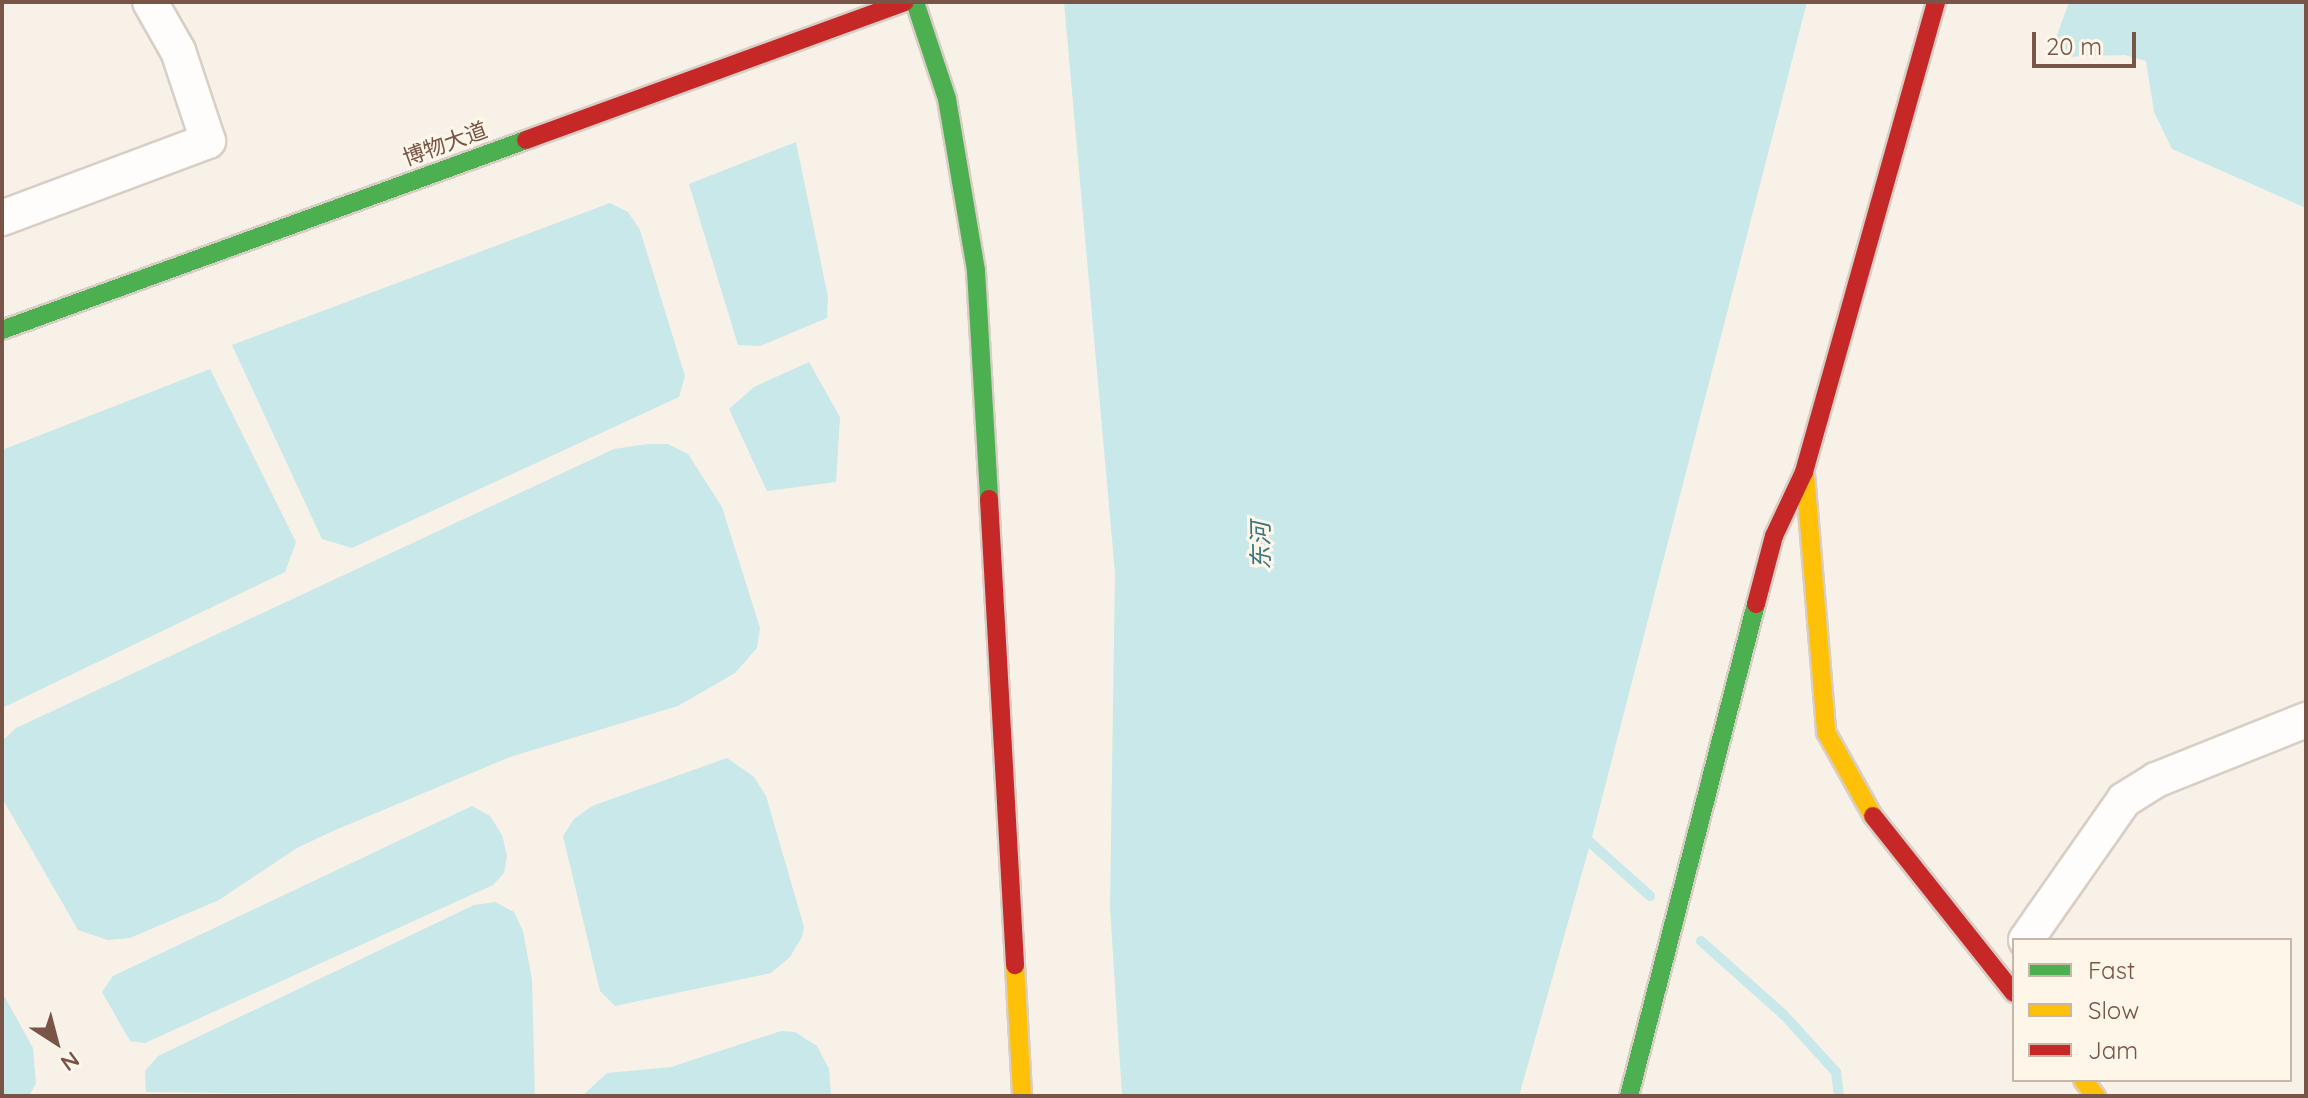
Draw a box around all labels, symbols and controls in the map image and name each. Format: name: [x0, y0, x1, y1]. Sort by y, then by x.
scale bar: [2036, 16, 2140, 66]
text: 20 m: [2046, 31, 2102, 61]
street label: 博物大道: [399, 117, 491, 171]
water label: 东河: [1246, 522, 1276, 570]
legend: [2012, 938, 2292, 1082]
text: Fast: [2088, 955, 2135, 985]
text: Slow: [2088, 995, 2139, 1025]
north arrow: [16, 1002, 96, 1082]
text: Jam: [2088, 1035, 2138, 1065]
text: N: [55, 1045, 85, 1077]

